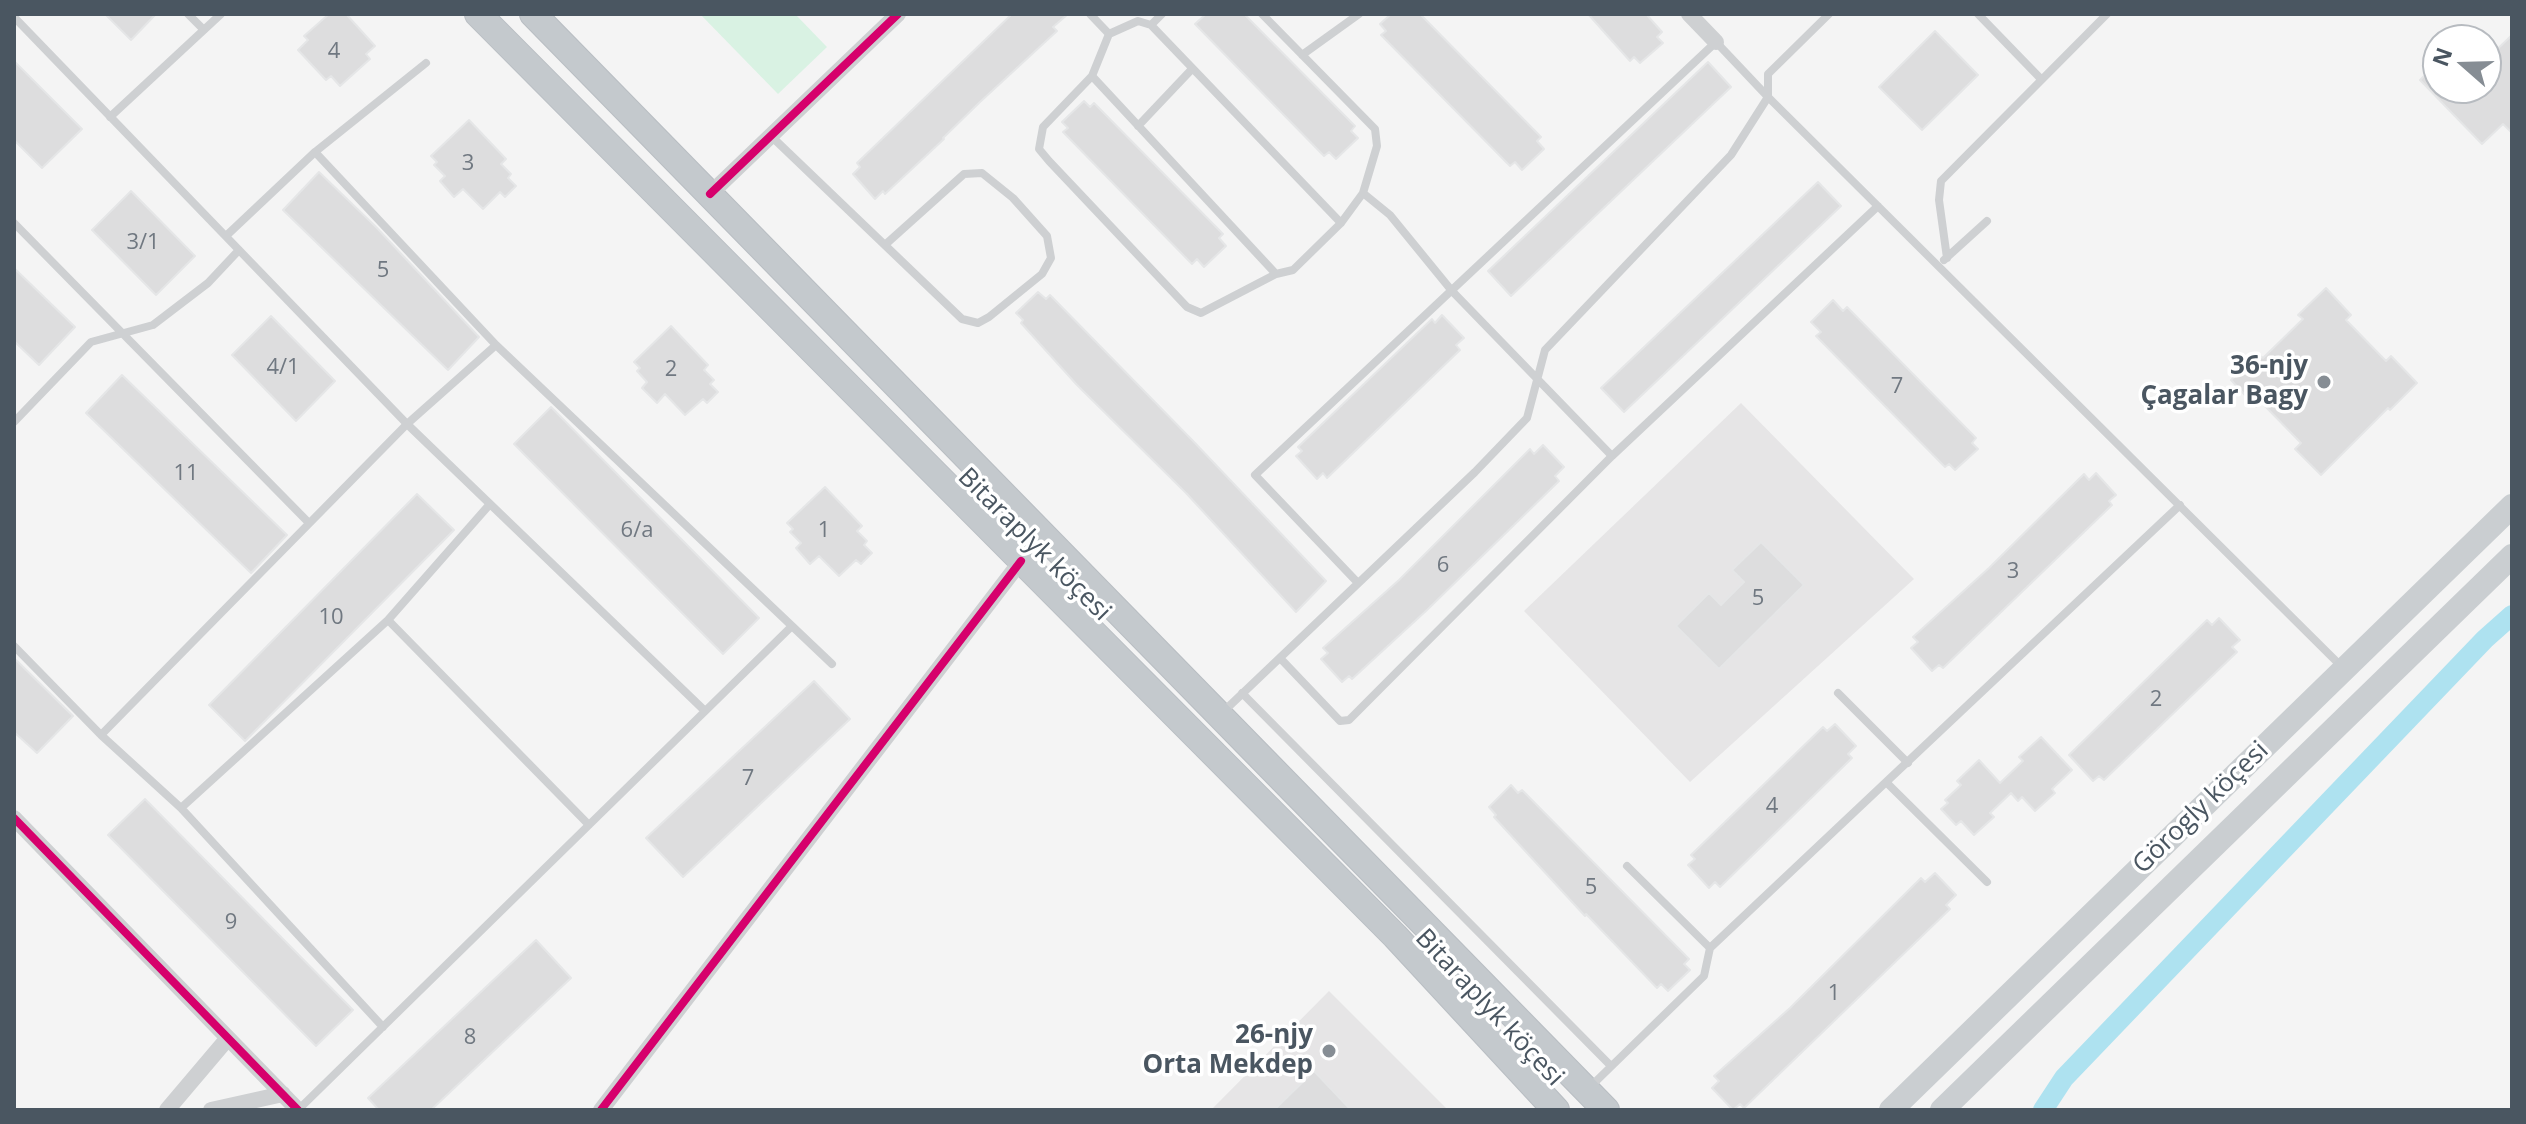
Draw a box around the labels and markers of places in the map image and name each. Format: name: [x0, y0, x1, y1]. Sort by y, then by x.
place label: 36-njy Çagalar Bagy: [2140, 351, 2308, 412]
marker: 36-njy Çagalar Bagy: [2315, 373, 2333, 391]
place label: 26-njy Orta Mekdep: [1142, 1020, 1313, 1082]
marker: 26-njy Orta Mekdep: [1320, 1042, 1338, 1060]

